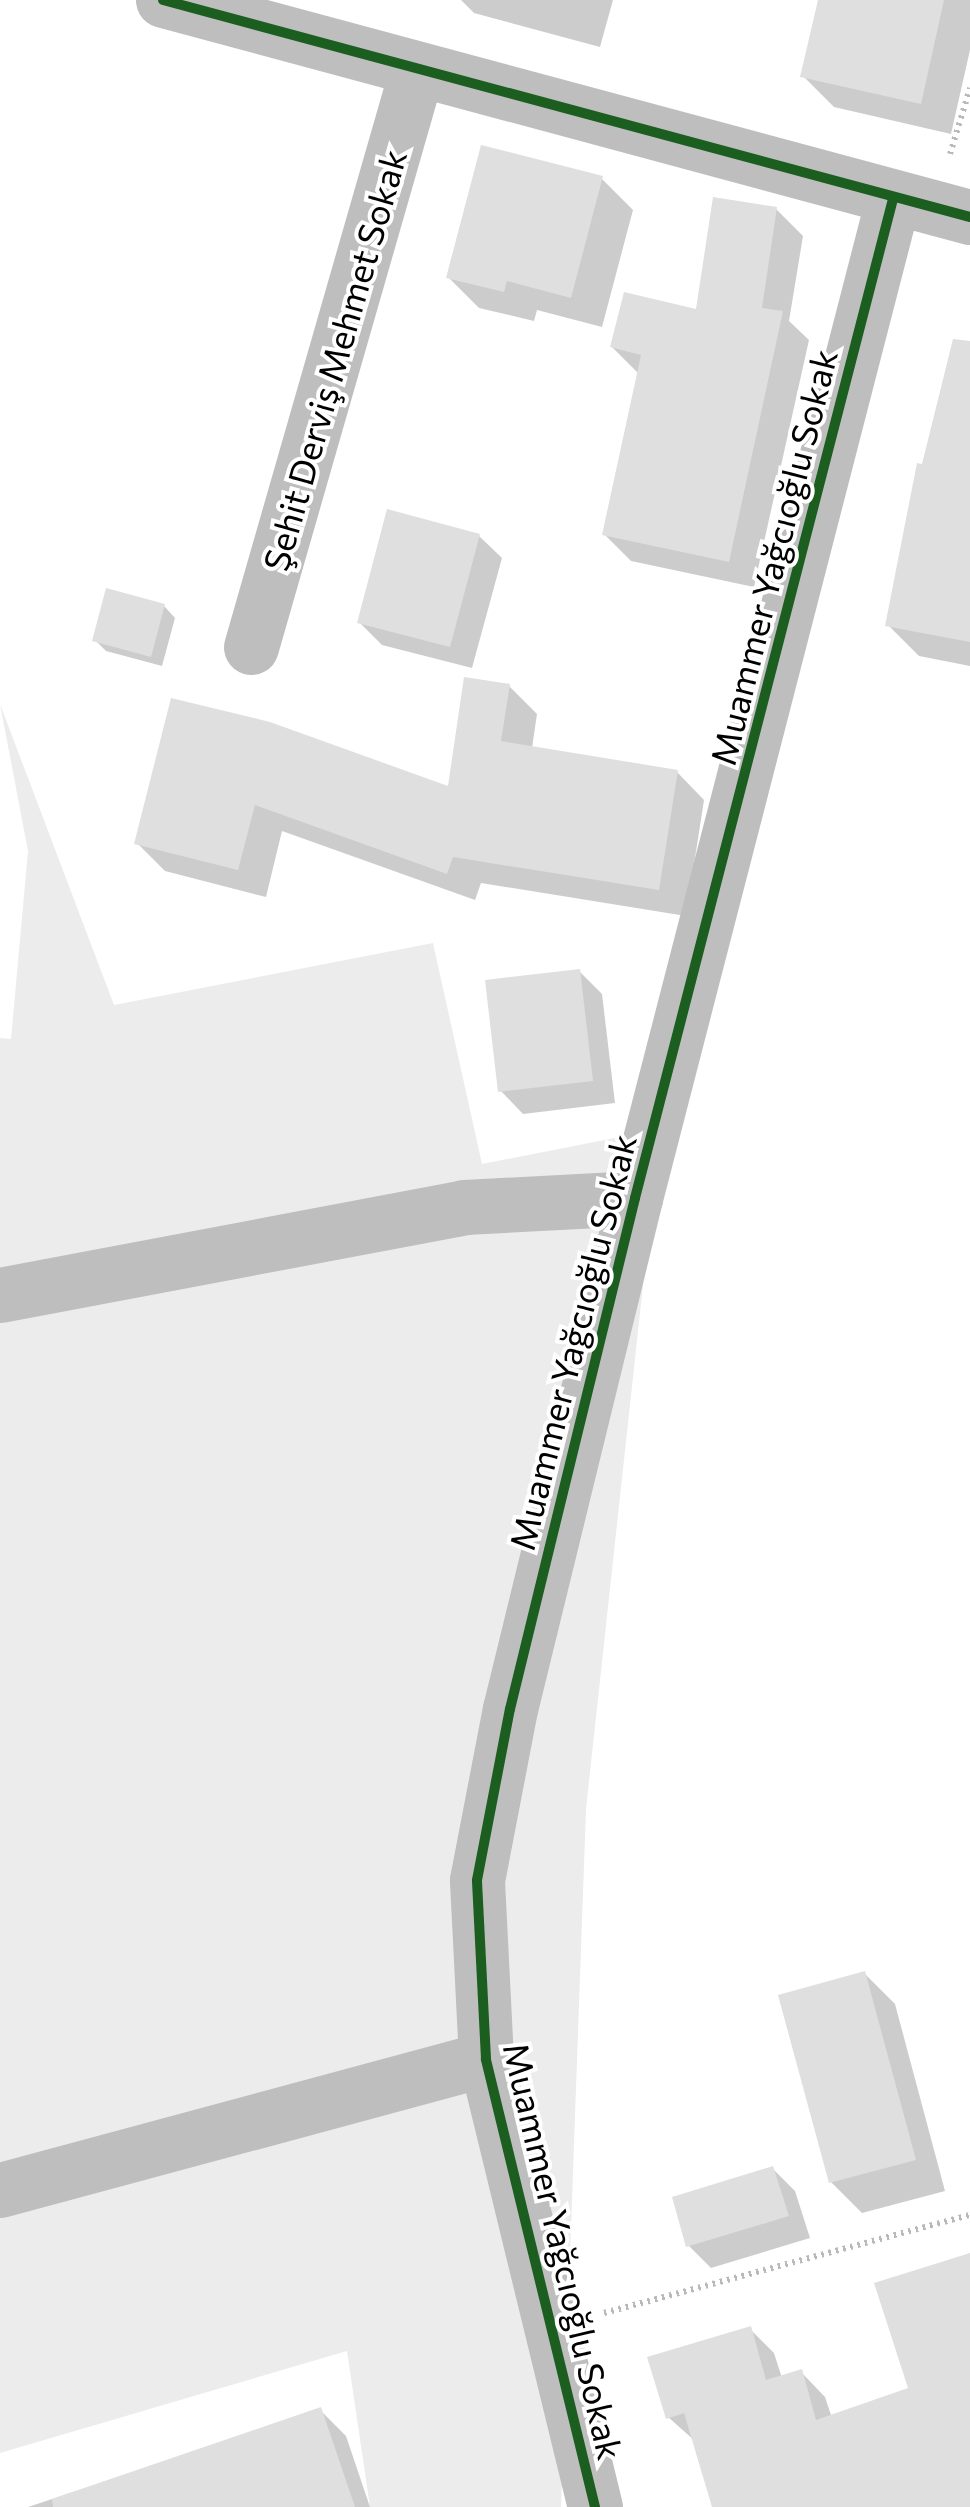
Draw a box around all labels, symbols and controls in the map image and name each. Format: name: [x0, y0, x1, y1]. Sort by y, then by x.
street label: Şehit Derviş Mehmet Sokak: [254, 145, 414, 575]
street label: Muammer Yağcıoğlu Sokak: [701, 345, 845, 769]
street label: Muammer Yağcıoğlu Sokak: [500, 1130, 644, 1554]
street label: Muammer Yağcıoğlu Sokak: [496, 2038, 632, 2464]

